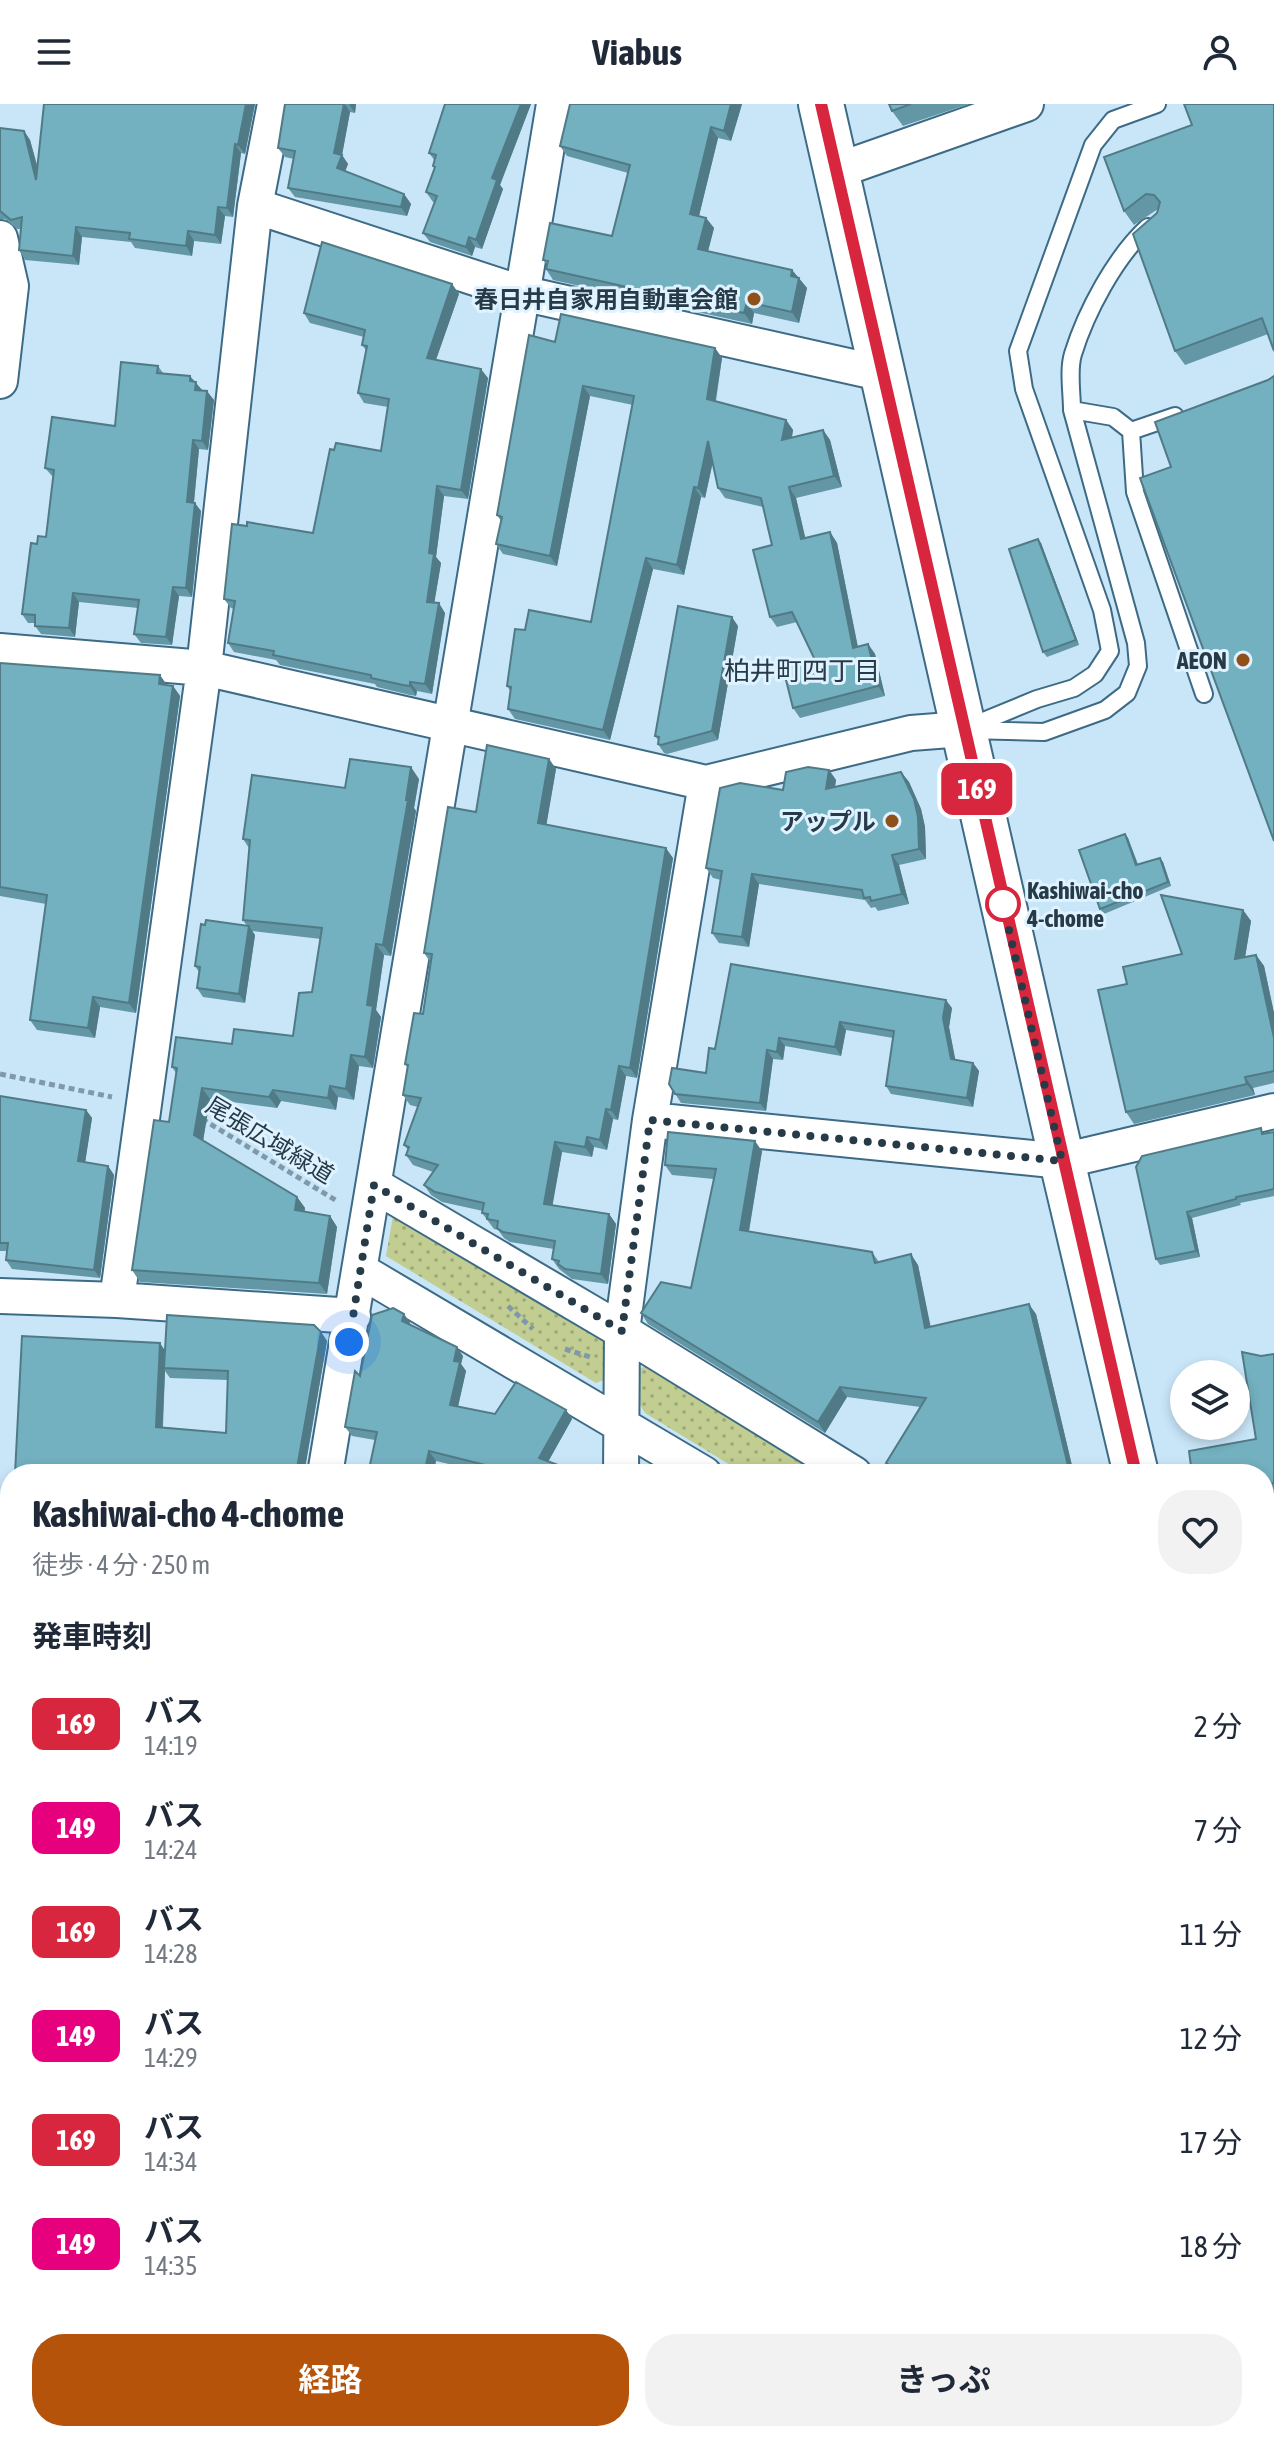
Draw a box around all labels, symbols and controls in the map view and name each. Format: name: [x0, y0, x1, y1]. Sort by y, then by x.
icon: menu: [32, 30, 76, 74]
icon: person: [1198, 30, 1242, 74]
text: Viabus: [592, 31, 682, 73]
place label: 春日井自家用自動車会館: [474, 286, 738, 313]
marker: 春日井自家用自動車会館: [745, 290, 763, 308]
place label: AEON: [1176, 647, 1227, 674]
marker: AEON: [1234, 651, 1252, 669]
district label: 柏井町四丁目: [724, 656, 880, 686]
line badge: 169: [931, 763, 1023, 815]
text: 169: [957, 773, 997, 805]
place label: アップル: [780, 808, 876, 835]
marker: アップル: [883, 812, 901, 830]
place label: Kashiwai-cho 4-chome: [1026, 877, 1144, 932]
marker: Kashiwai-cho 4-chome: [986, 887, 1020, 921]
street label: 尾張広域緑道: [201, 1091, 339, 1189]
your location: [329, 1322, 369, 1362]
map controls: [1170, 1360, 1250, 1440]
button: layers: [1170, 1360, 1250, 1440]
button: heart: [1158, 1490, 1242, 1574]
text: Kashiwai-cho 4-chome: [32, 1492, 344, 1535]
text: 徒歩 · 4 分 · 250 m: [32, 1550, 210, 1580]
text: 発車時刻: [32, 1619, 152, 1653]
text: バス: [144, 1694, 204, 1728]
text: 169: [56, 1708, 96, 1740]
text: 2 分: [1194, 1709, 1242, 1743]
text: 14:19: [144, 1731, 198, 1761]
text: バス: [144, 1798, 204, 1832]
text: 149: [56, 1812, 96, 1844]
text: 7 分: [1194, 1813, 1242, 1847]
text: 14:24: [144, 1835, 198, 1865]
text: バス: [144, 1902, 204, 1936]
text: 169: [56, 1916, 96, 1948]
text: 11 分: [1180, 1917, 1242, 1951]
text: 14:28: [144, 1939, 198, 1969]
text: バス: [144, 2006, 204, 2040]
text: 149: [56, 2020, 96, 2052]
text: 12 分: [1180, 2021, 1242, 2055]
text: 14:29: [144, 2043, 198, 2073]
text: バス: [144, 2110, 204, 2144]
text: 169: [56, 2124, 96, 2156]
text: 17 分: [1180, 2125, 1242, 2159]
text: 14:34: [144, 2147, 198, 2177]
text: バス: [144, 2214, 204, 2248]
text: 149: [56, 2228, 96, 2260]
text: 18 分: [1180, 2229, 1242, 2263]
text: 14:35: [144, 2251, 198, 2281]
button: 経路: [32, 2334, 629, 2426]
button: きっぷ: [645, 2334, 1242, 2426]

